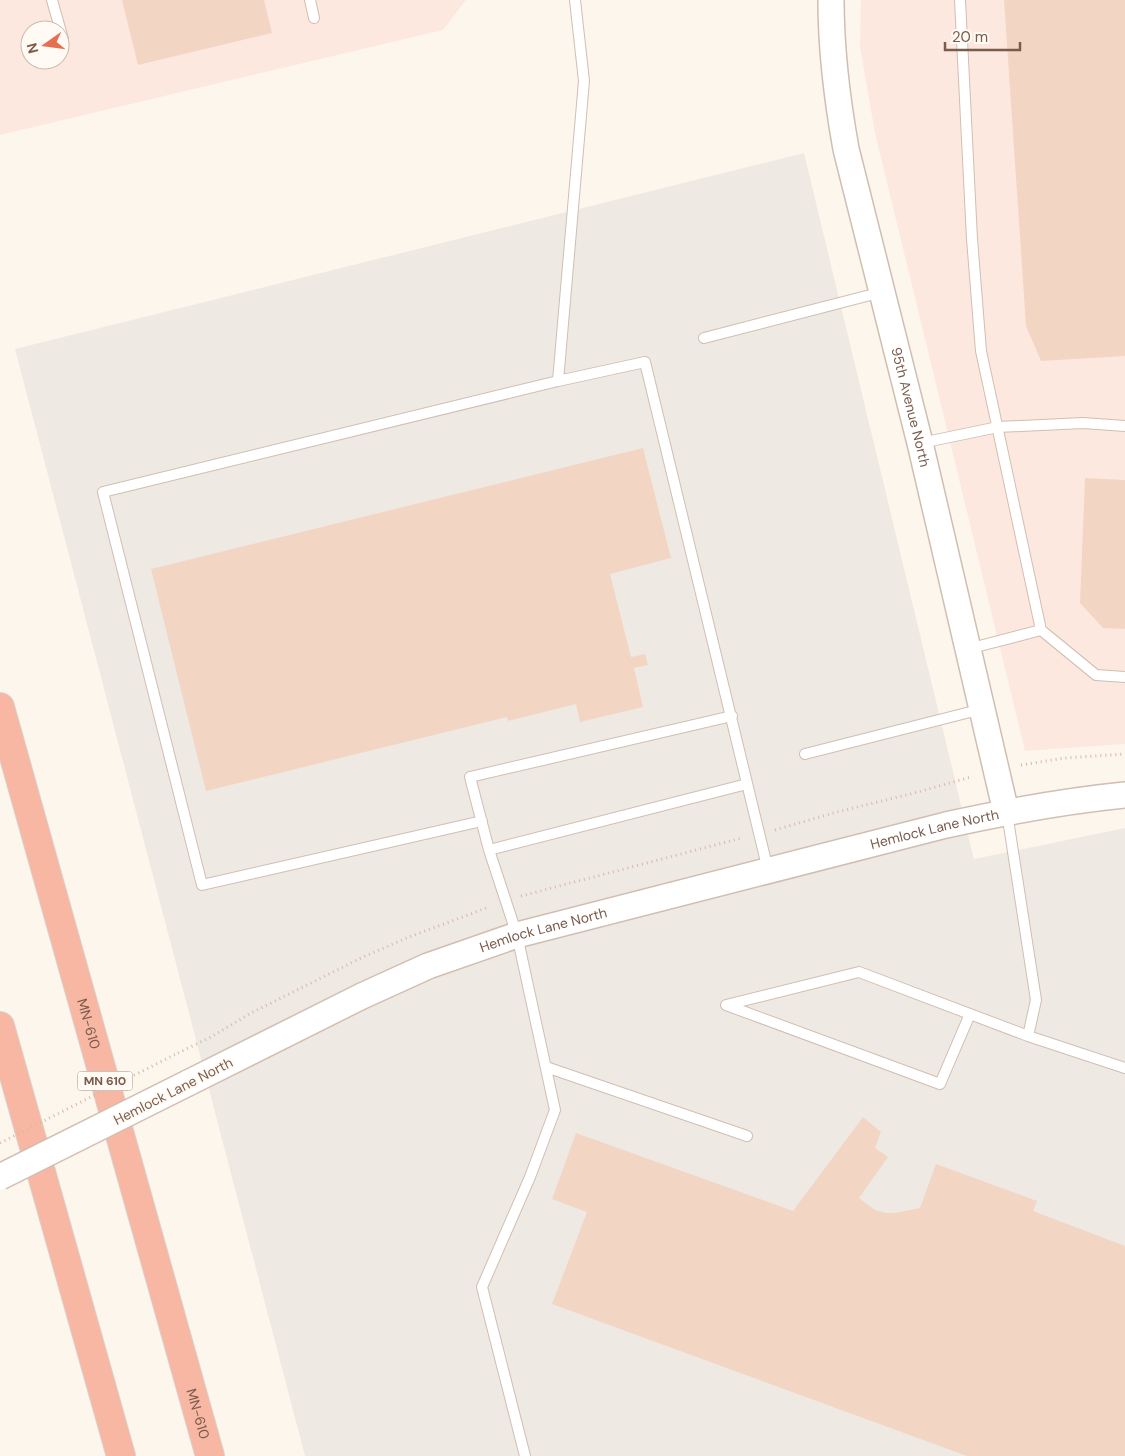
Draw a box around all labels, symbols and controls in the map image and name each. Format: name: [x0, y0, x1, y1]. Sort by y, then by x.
north arrow: [20, 20, 70, 70]
scale bar: [945, 20, 1020, 52]
text: 20 m: [952, 27, 988, 47]
text: N: [22, 41, 42, 55]
street label: 95th Avenue North: [887, 345, 934, 469]
street label: Hemlock Lane North: [868, 805, 1000, 853]
street label: Hemlock Lane North: [477, 903, 609, 956]
street label: MN-610: [73, 996, 104, 1051]
street label: Hemlock Lane North: [110, 1053, 236, 1129]
road number: MN 610: [78, 1072, 132, 1090]
street label: MN-610: [182, 1386, 214, 1441]

